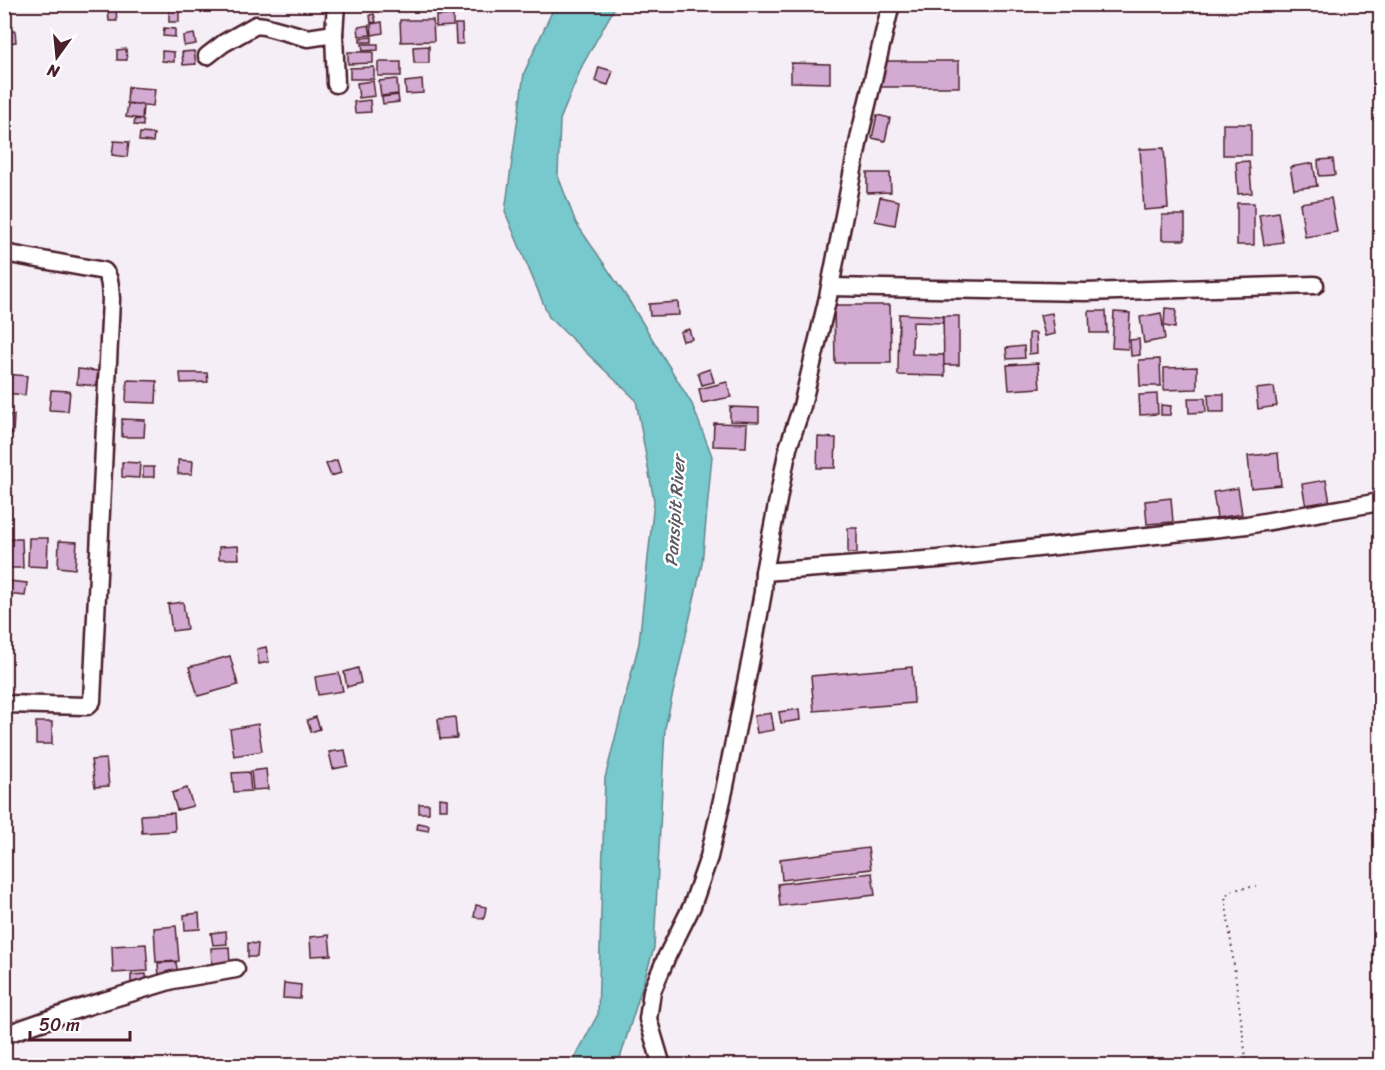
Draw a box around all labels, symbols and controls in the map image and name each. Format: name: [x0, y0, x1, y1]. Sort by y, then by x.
north arrow: [27, 27, 87, 87]
text: N: [43, 55, 63, 87]
water label: Pansipit River: [655, 451, 695, 567]
scale bar: [30, 1004, 130, 1042]
text: 50 m: [39, 1009, 80, 1041]

